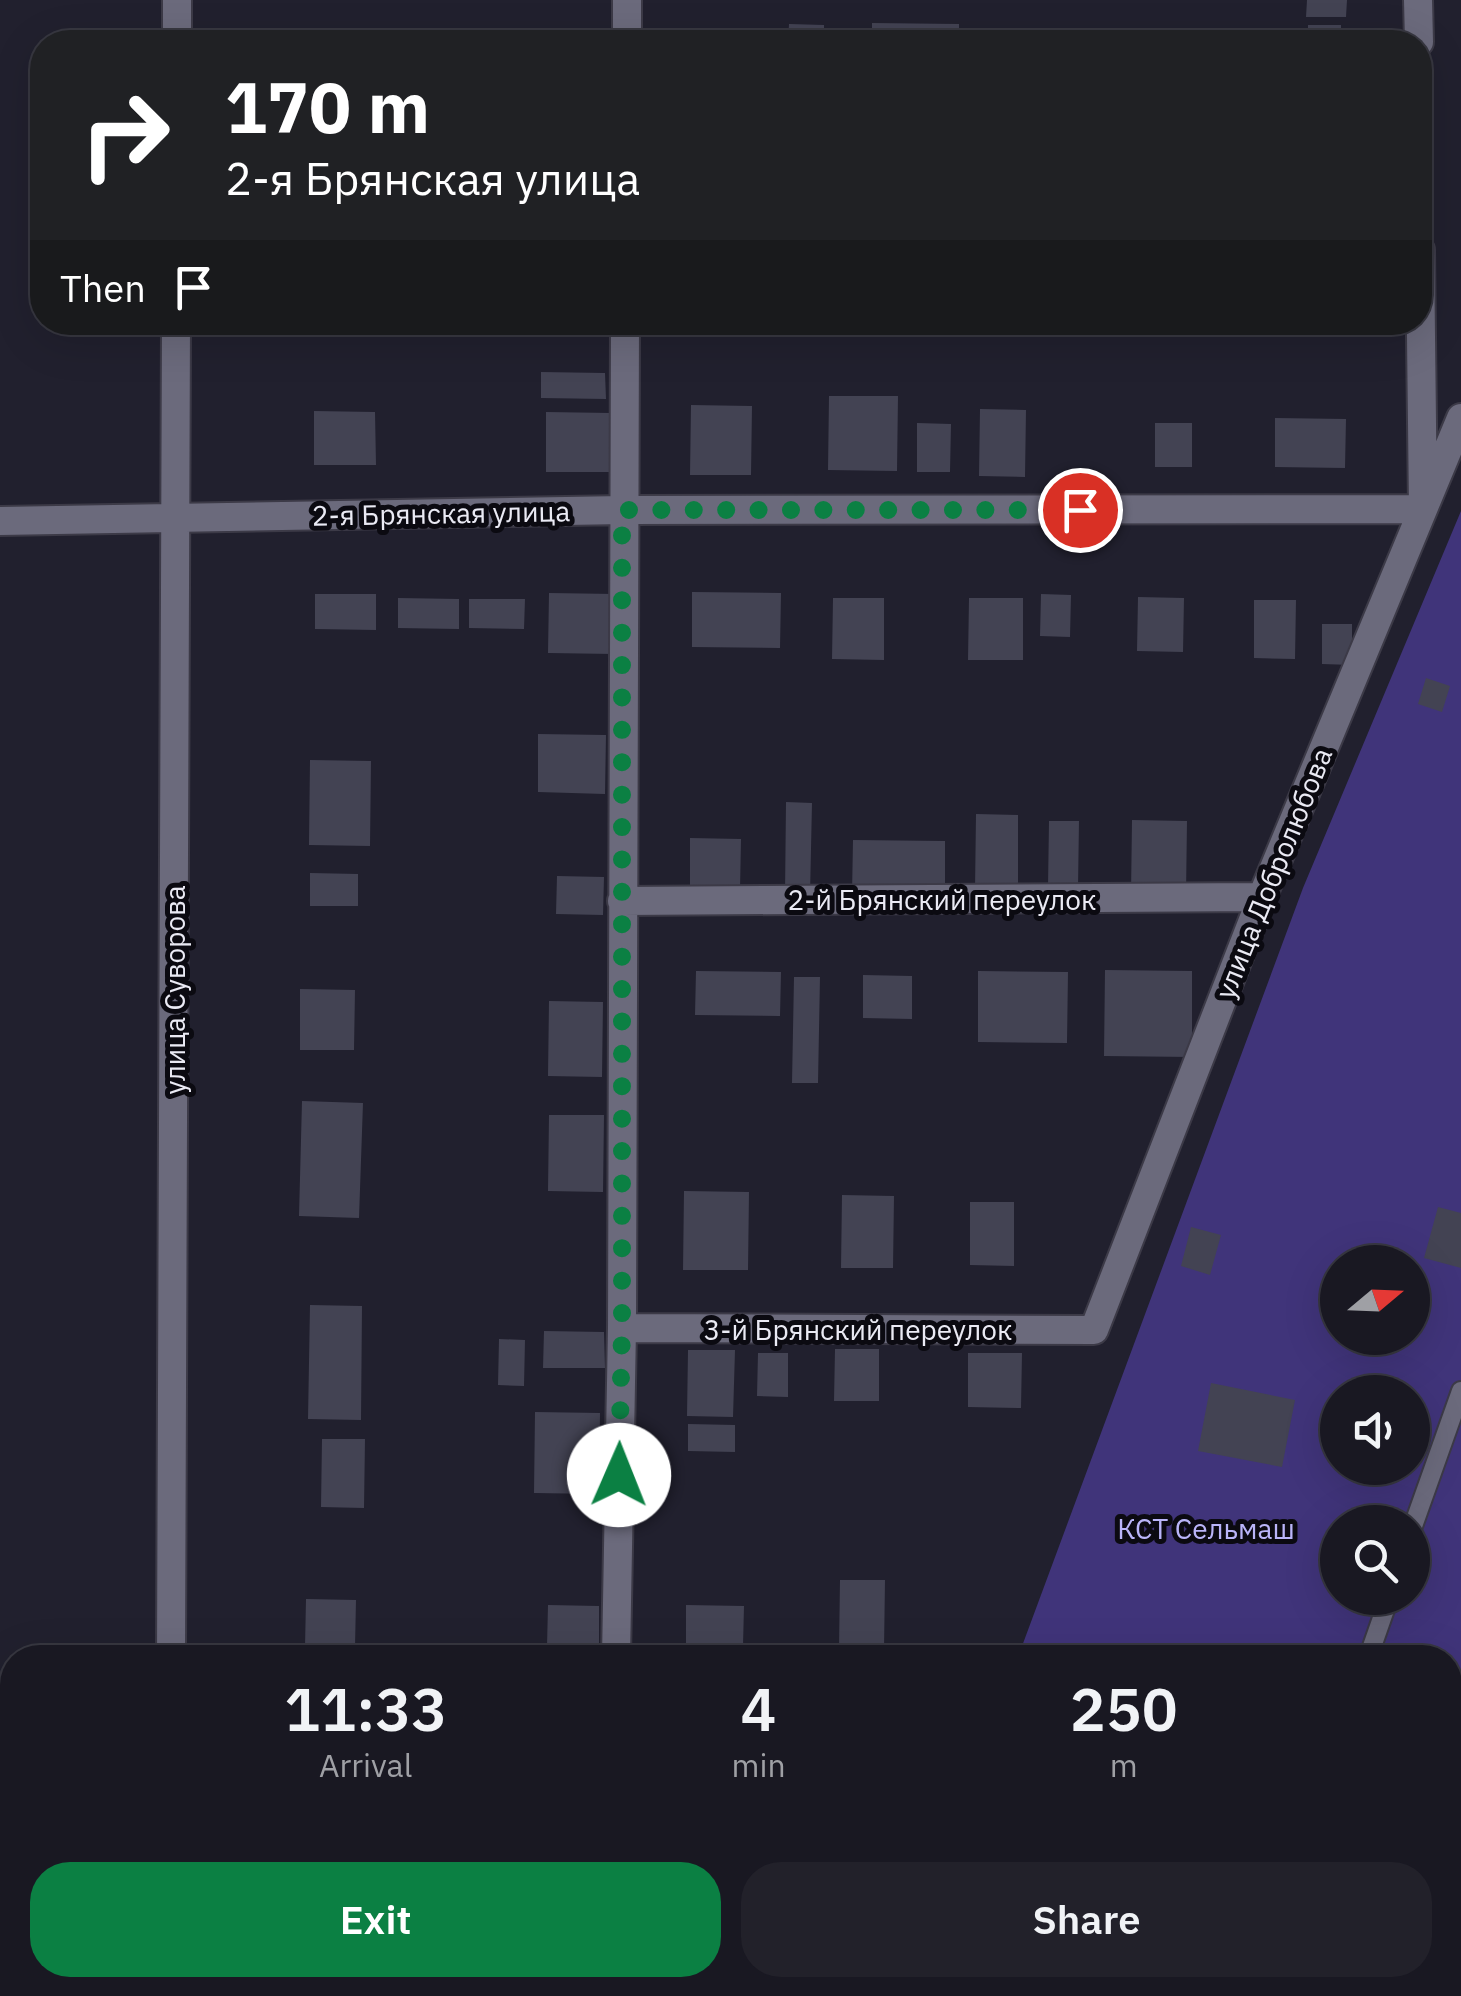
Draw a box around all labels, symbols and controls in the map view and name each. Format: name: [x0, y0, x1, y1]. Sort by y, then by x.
text: 170 m: [225, 61, 430, 152]
icon: right: [60, 70, 190, 200]
text: 2-я Брянская улица: [225, 149, 640, 207]
icon: arrive: [166, 260, 221, 315]
text: Then: [60, 263, 146, 312]
pin: [1038, 468, 1123, 553]
icon: arrive: [1053, 483, 1108, 538]
street label: 2-я Брянская улица: [312, 492, 571, 534]
street label: улица Добролюбова: [1206, 742, 1340, 1004]
street label: 2-й Брянский переулок: [788, 881, 1096, 918]
street label: улица Суворова: [156, 885, 193, 1095]
north arrow: [1320, 1245, 1430, 1355]
map controls: [1320, 1245, 1430, 1615]
street label: 3-й Брянский переулок: [704, 1311, 1012, 1348]
button: sound: [1320, 1375, 1430, 1485]
position arrow: [567, 1423, 671, 1527]
button: search: [1320, 1505, 1430, 1615]
park label: КСТ Сельмаш: [1117, 1510, 1295, 1547]
text: 11:33: [284, 1669, 447, 1748]
text: 4: [741, 1669, 777, 1748]
text: 250: [1070, 1669, 1178, 1748]
text: Arrival: [319, 1744, 412, 1786]
text: min: [731, 1744, 786, 1786]
text: m: [1110, 1744, 1138, 1786]
button: Exit: [30, 1862, 721, 1977]
button: Share: [741, 1862, 1432, 1977]

